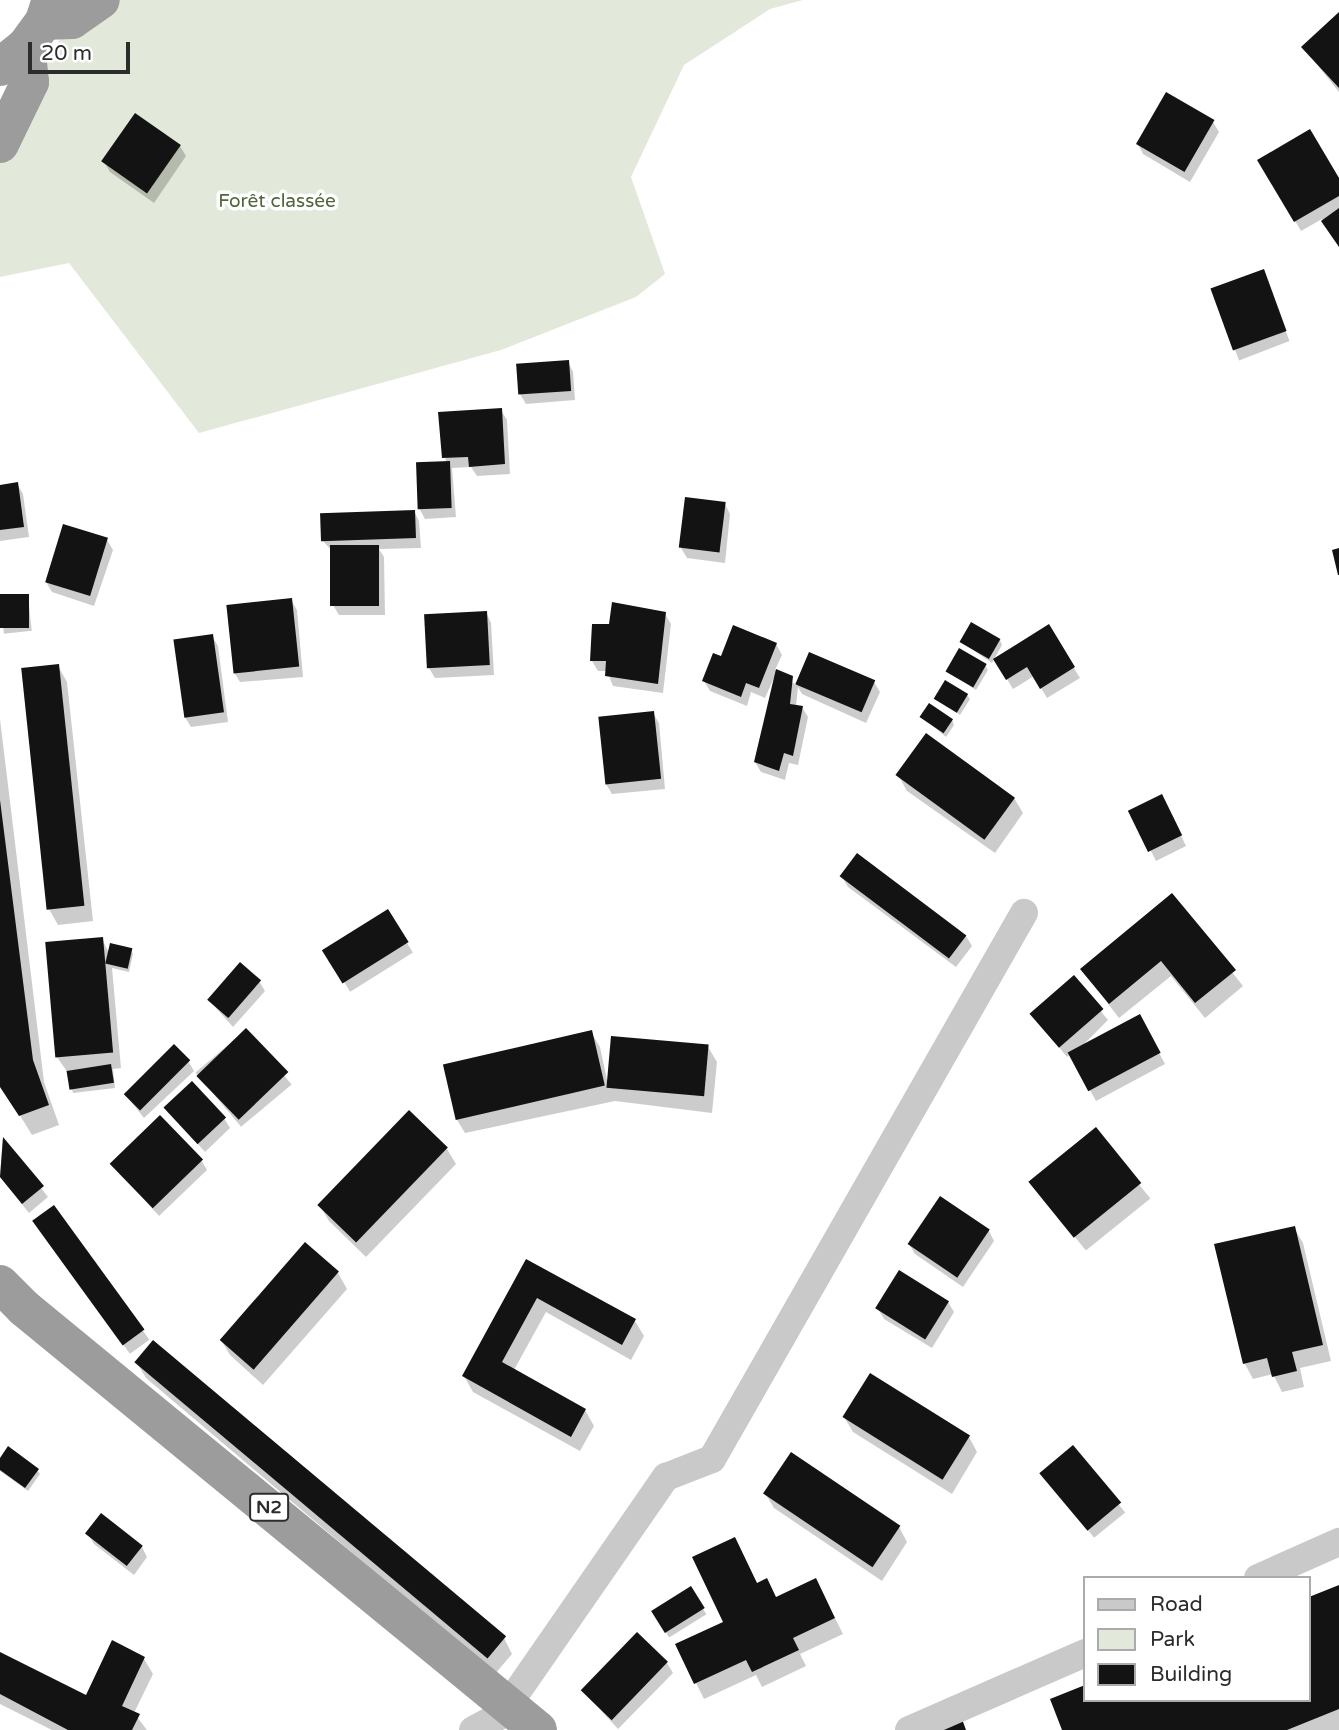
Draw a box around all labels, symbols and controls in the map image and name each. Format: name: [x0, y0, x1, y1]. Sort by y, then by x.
scale bar: [32, 28, 133, 72]
text: 20 m: [41, 41, 92, 66]
park label: Forêt classée: [218, 191, 336, 213]
road number: N2: [248, 1492, 290, 1522]
legend: [1084, 1576, 1311, 1702]
text: Road: [1150, 1592, 1203, 1617]
text: Park: [1150, 1627, 1195, 1652]
text: Building: [1150, 1662, 1232, 1687]

